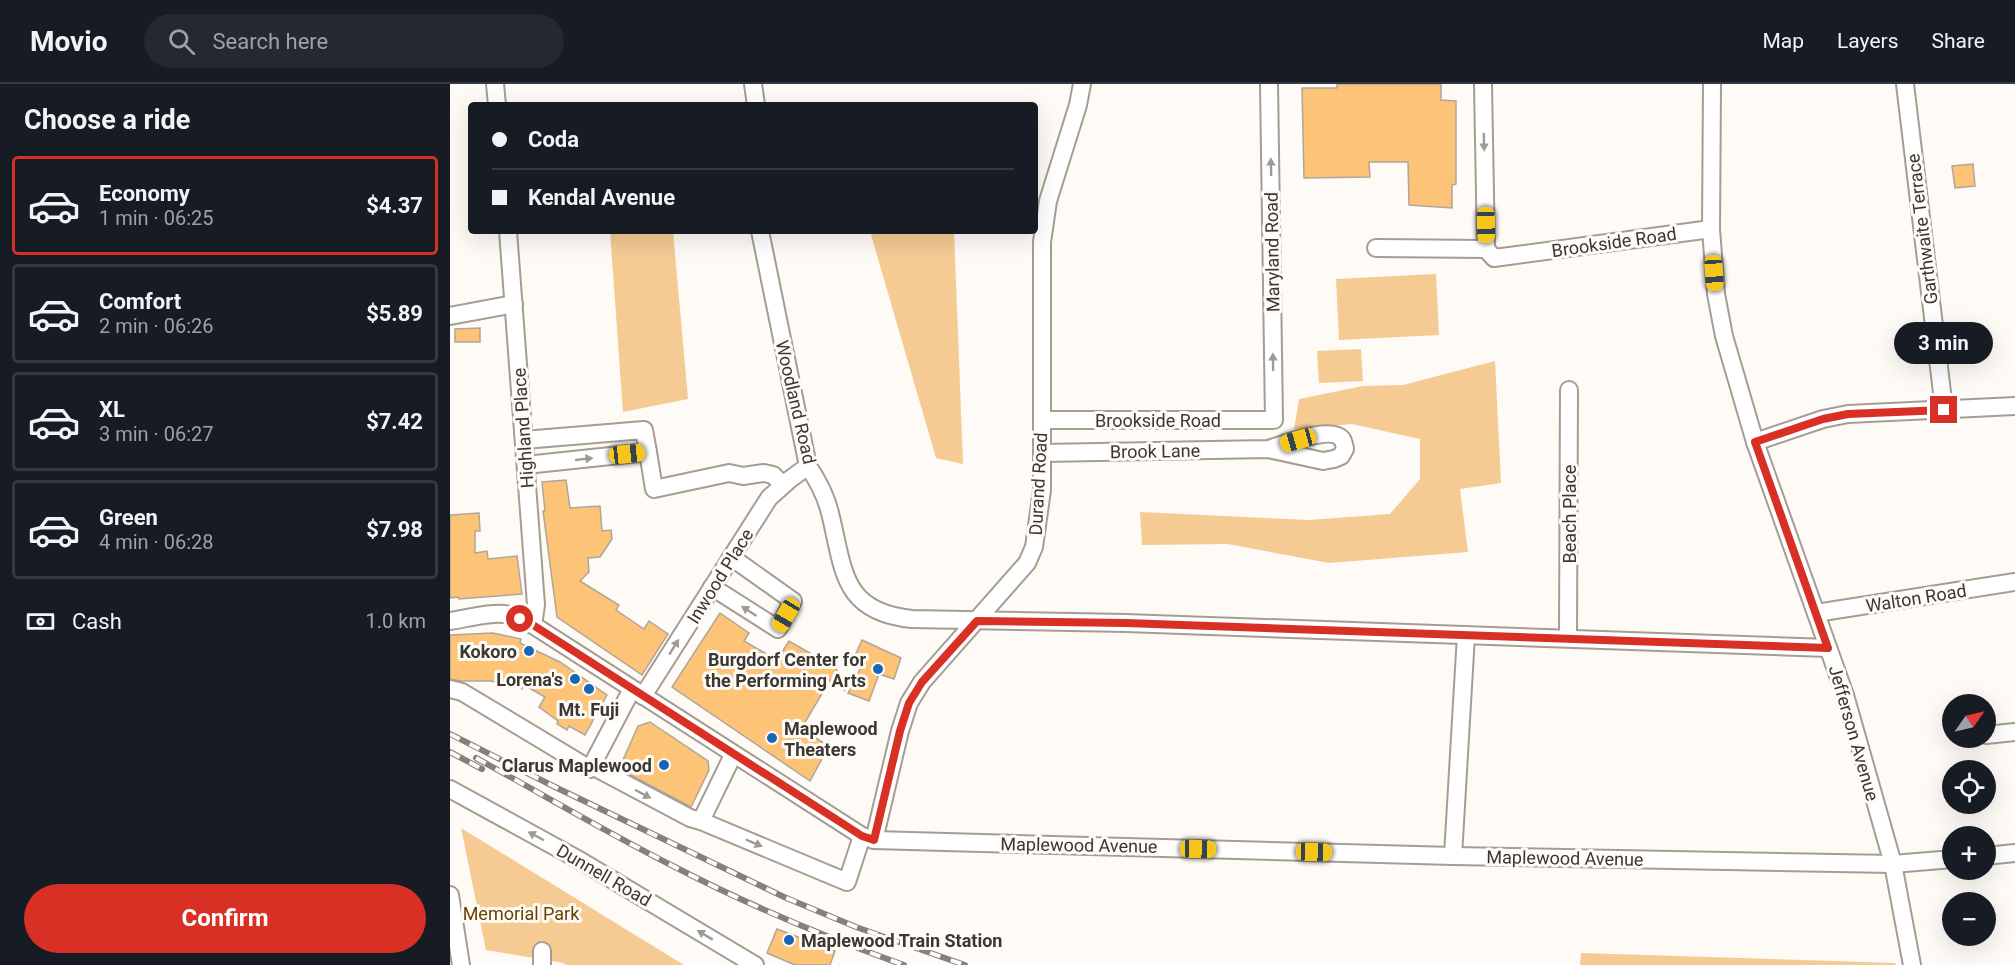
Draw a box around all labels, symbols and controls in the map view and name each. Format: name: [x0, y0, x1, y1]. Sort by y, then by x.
search box: [144, 14, 564, 68]
text: Movio: [30, 25, 108, 58]
icon: search: [165, 25, 198, 58]
text: Search here: [213, 29, 328, 54]
text: Map: [1762, 29, 1804, 53]
text: Layers: [1837, 29, 1898, 53]
text: Share: [1931, 29, 1985, 53]
text: Choose a ride: [24, 104, 190, 136]
text: Coda: [528, 127, 579, 152]
one-way arrow: [1479, 133, 1489, 152]
street label: Garthwaite Terrace: [1902, 152, 1942, 306]
one-way arrow: [1266, 157, 1275, 176]
icon: car: [27, 179, 81, 233]
text: Economy: [99, 181, 190, 206]
text: Kendal Avenue: [528, 185, 675, 210]
street label: Maryland Road: [1260, 192, 1284, 312]
text: $4.37: [366, 193, 423, 218]
text: 1 min · 06:25: [99, 206, 214, 230]
car: [1477, 207, 1495, 243]
street label: Brookside Road: [1550, 223, 1678, 261]
car: [1704, 254, 1724, 292]
icon: car: [27, 287, 81, 341]
text: Comfort: [99, 289, 181, 314]
text: $5.89: [366, 301, 423, 326]
text: 2 min · 06:26: [99, 314, 214, 338]
callout: 3 min: [1894, 323, 1994, 365]
text: 3 min: [1918, 331, 1969, 355]
street label: Woodland Road: [772, 338, 820, 466]
one-way arrow: [1269, 352, 1278, 371]
street label: Highland Place: [508, 367, 538, 489]
icon: car: [27, 395, 81, 449]
route end: [1930, 396, 1957, 423]
text: XL: [99, 397, 125, 422]
text: $7.42: [366, 409, 423, 434]
street label: Brookside Road: [1095, 410, 1221, 431]
text: 3 min · 06:27: [99, 422, 214, 446]
car: [1278, 426, 1318, 454]
street label: Durand Road: [1025, 432, 1051, 536]
street label: Brook Lane: [1110, 440, 1200, 462]
car: [608, 443, 646, 465]
one-way arrow: [574, 454, 593, 464]
street label: Beach Place: [1559, 465, 1580, 563]
icon: car: [27, 503, 81, 557]
text: Green: [99, 505, 158, 530]
text: $7.98: [366, 517, 423, 542]
street label: Inwood Place: [682, 525, 758, 627]
text: 4 min · 06:28: [99, 530, 214, 554]
street label: Walton Road: [1864, 580, 1968, 616]
car: [769, 595, 803, 635]
icon: cash: [24, 605, 57, 638]
route start: [506, 605, 533, 632]
one-way arrow: [741, 605, 757, 616]
text: Cash: [72, 609, 122, 634]
text: 1.0 km: [366, 609, 426, 633]
one-way arrow: [669, 639, 680, 655]
place label: Kokoro: [459, 641, 517, 662]
marker: Kokoro: [522, 644, 536, 658]
place label: Burgdorf Center for the Performing Arts: [705, 649, 866, 691]
marker: Burgdorf Center for the Performing Arts: [871, 662, 885, 676]
street label: Jefferson Avenue: [1825, 663, 1883, 803]
place label: Lorena's: [496, 669, 563, 690]
marker: Lorena's: [568, 672, 582, 686]
marker: Mt. Fuji: [582, 682, 596, 696]
north arrow: [1942, 694, 1996, 748]
map controls: [1942, 694, 1996, 946]
place label: Mt. Fuji: [559, 699, 619, 720]
place label: Maplewood Theaters: [784, 718, 878, 760]
marker: Maplewood Theaters: [765, 731, 779, 745]
place label: Clarus Maplewood: [502, 755, 652, 776]
marker: Clarus Maplewood: [657, 758, 671, 772]
button: locate: [1942, 760, 1996, 814]
one-way arrow: [635, 789, 652, 798]
button: +: [1942, 826, 1996, 880]
one-way arrow: [528, 831, 545, 841]
street label: Maplewood Avenue: [1000, 833, 1158, 857]
one-way arrow: [746, 838, 764, 848]
street label: Dunnell Road: [553, 839, 655, 911]
car: [1180, 840, 1216, 858]
car: [1296, 843, 1332, 861]
street label: Maplewood Avenue: [1486, 846, 1644, 870]
button: Confirm: [24, 884, 426, 953]
button: −: [1942, 892, 1996, 946]
park label: Memorial Park: [463, 903, 580, 924]
one-way arrow: [696, 929, 713, 940]
place label: Maplewood Train Station: [801, 930, 1002, 951]
marker: Maplewood Train Station: [782, 933, 796, 947]

